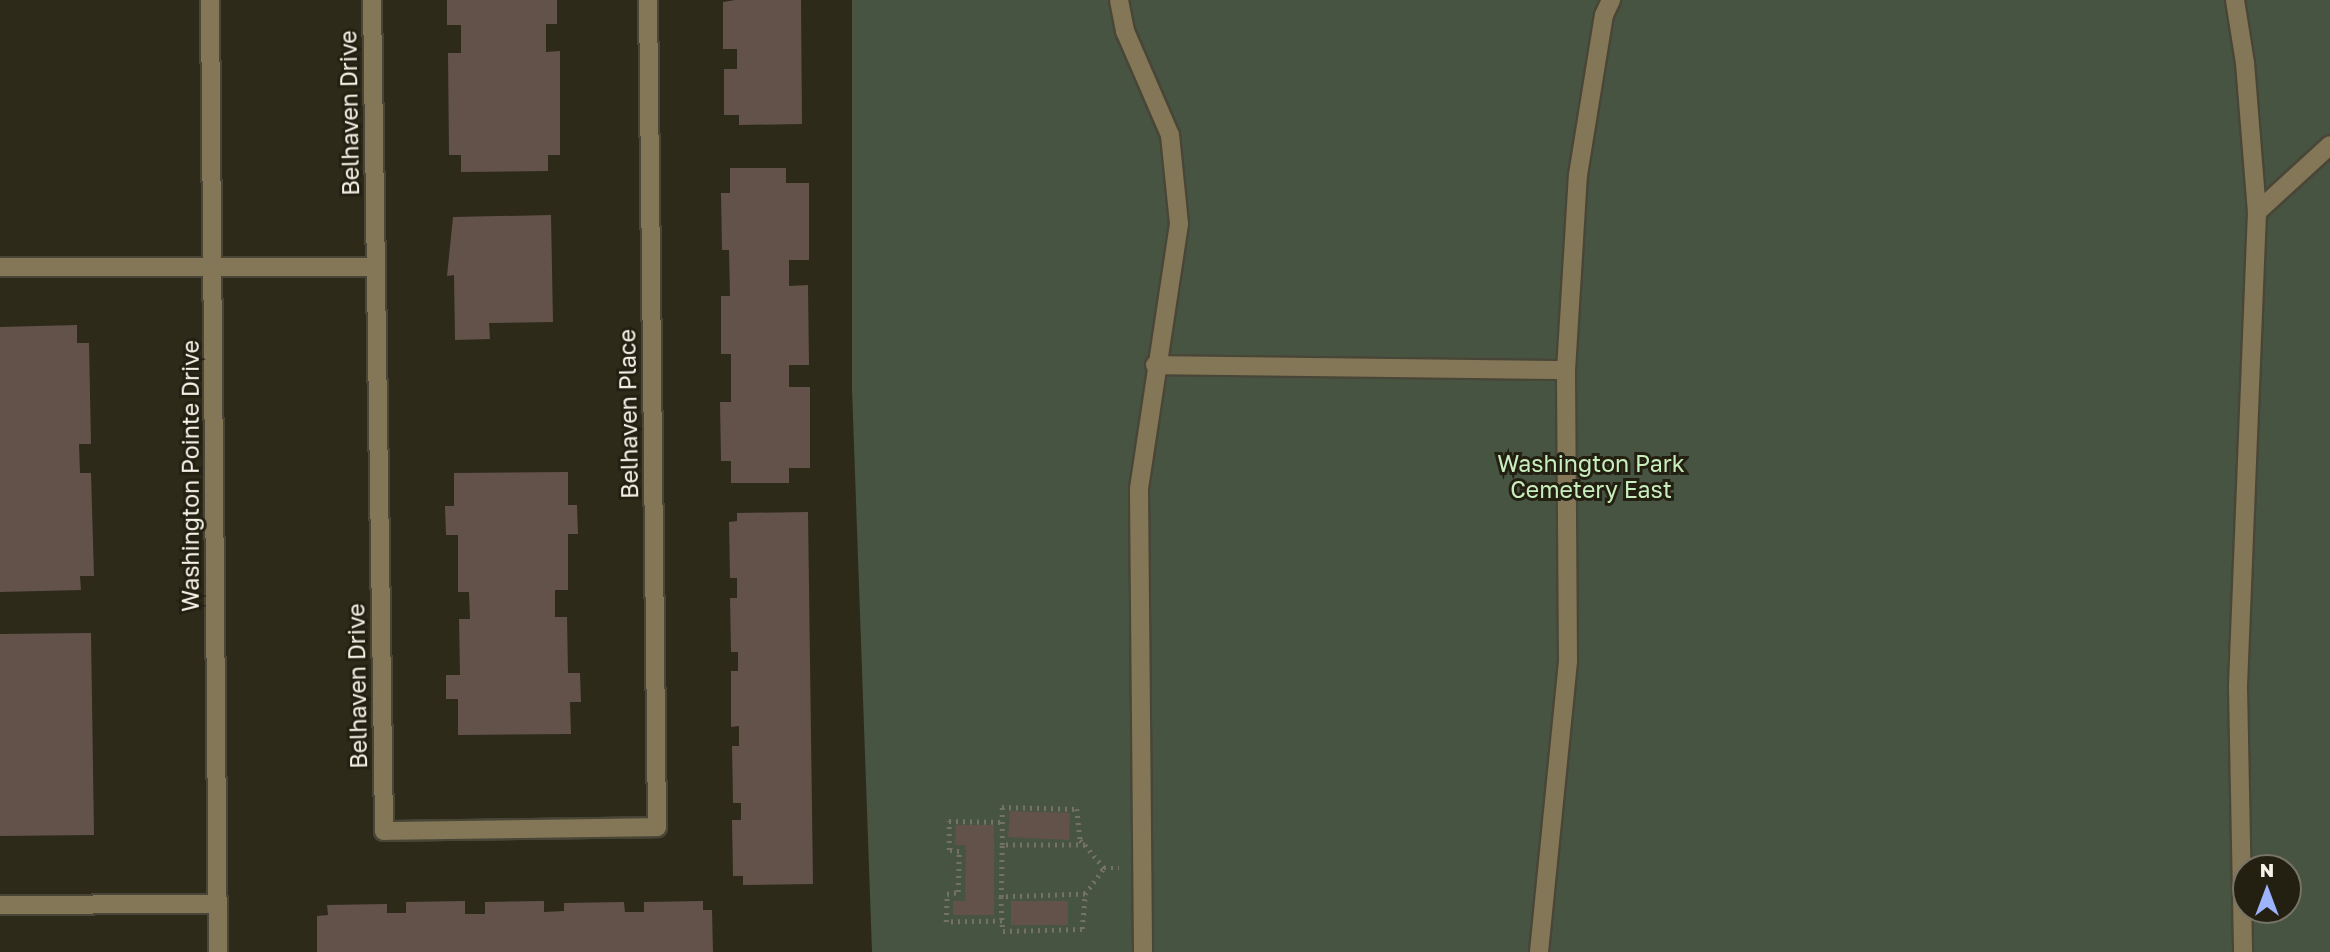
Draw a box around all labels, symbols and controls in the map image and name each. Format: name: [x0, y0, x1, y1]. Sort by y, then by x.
street label: Belhaven Drive: [334, 30, 364, 196]
street label: Belhaven Place: [613, 329, 643, 499]
street label: Washington Pointe Drive: [176, 340, 204, 612]
park label: Washington Park Cemetery East: [1497, 449, 1685, 503]
street label: Belhaven Drive: [342, 603, 372, 769]
north arrow: [2232, 854, 2302, 924]
text: N: [2260, 858, 2274, 881]

